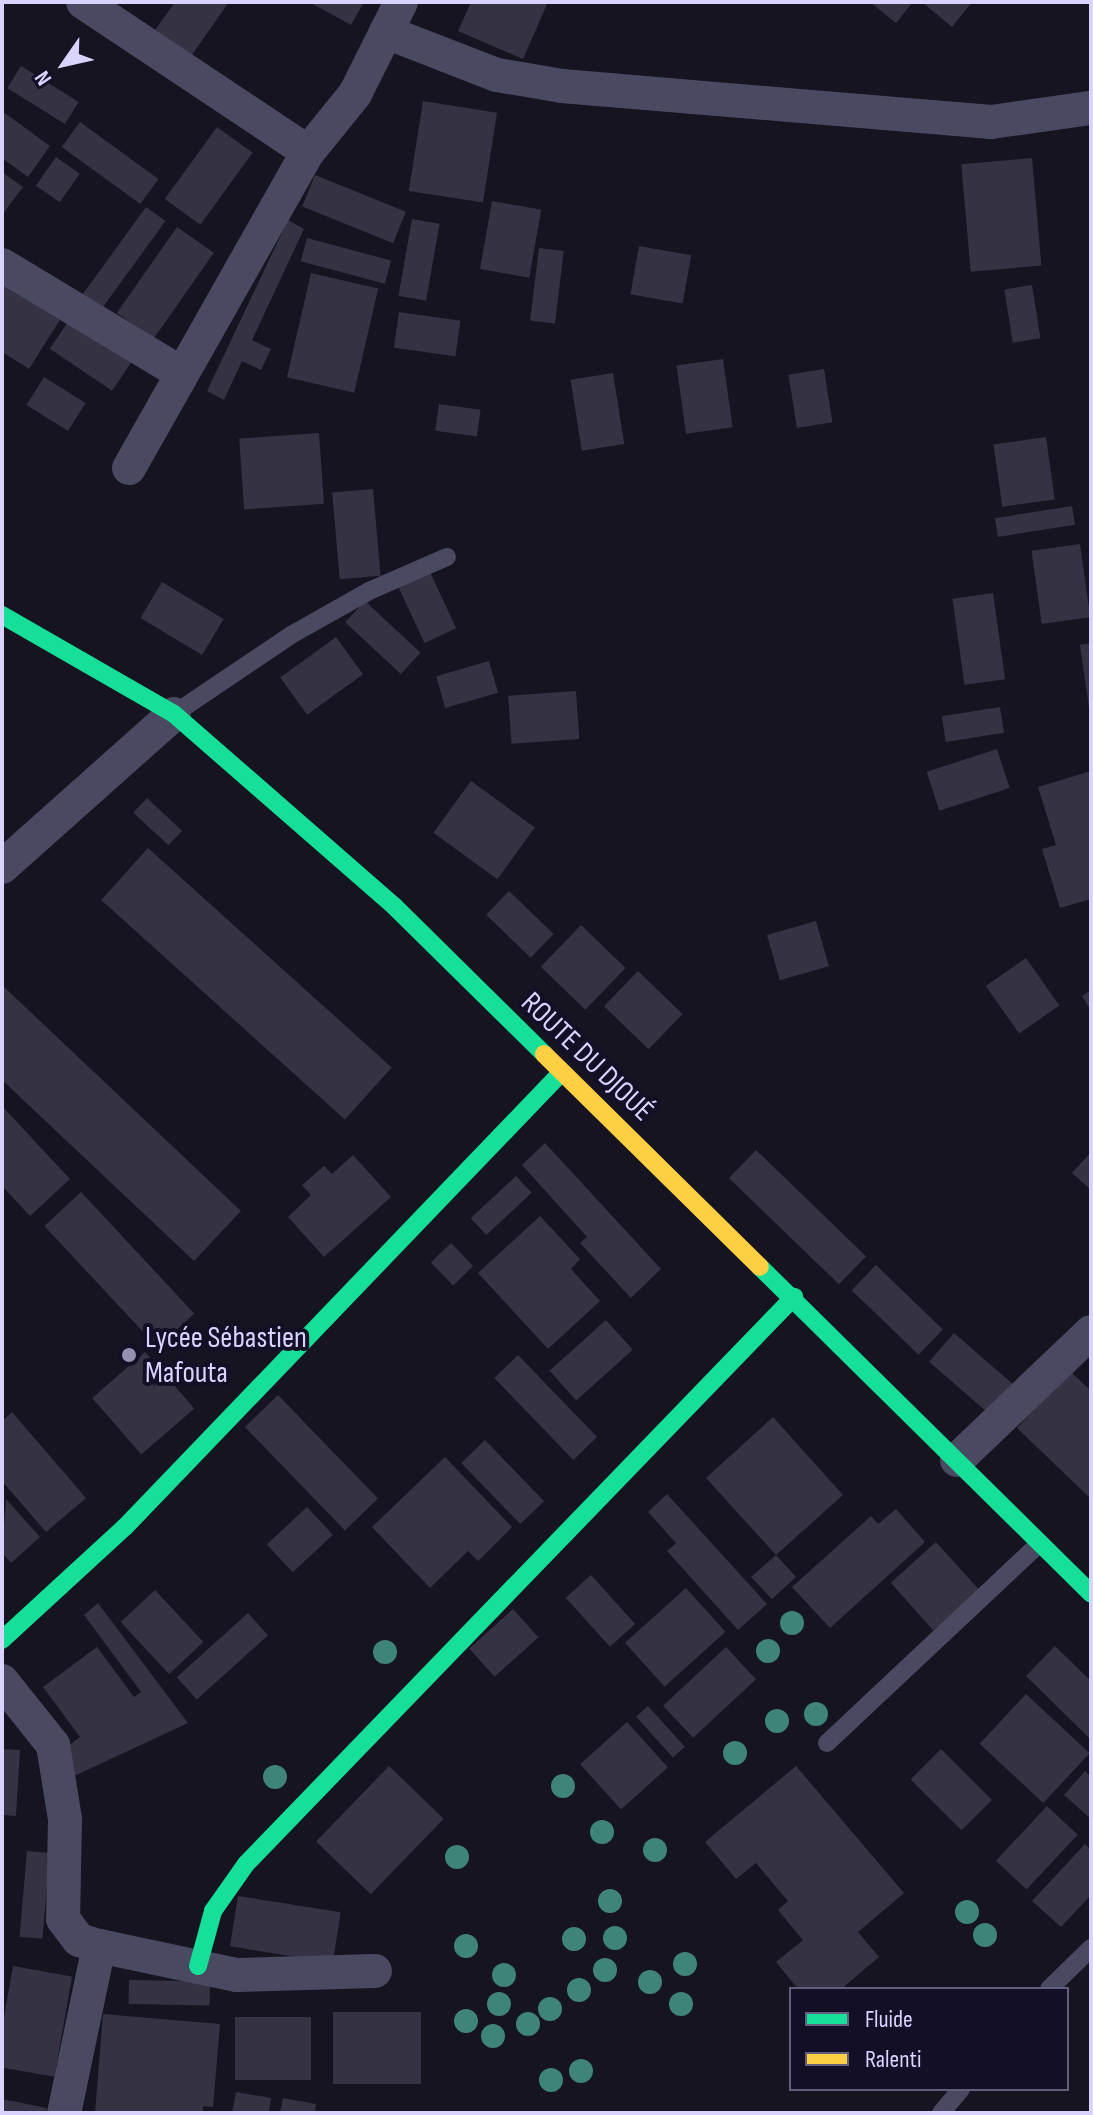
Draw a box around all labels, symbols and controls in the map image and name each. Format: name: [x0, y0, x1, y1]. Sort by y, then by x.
north arrow: [24, 24, 104, 104]
text: N: [29, 65, 58, 90]
street label: ROUTE DU DJOUÉ: [513, 985, 661, 1129]
place label: Lycée Sébastien Mafouta: [145, 1320, 307, 1390]
marker: Lycée Sébastien Mafouta: [120, 1346, 138, 1364]
legend: [789, 1987, 1069, 2091]
text: Fluide: [865, 2005, 913, 2034]
text: Ralenti: [865, 2045, 921, 2074]

